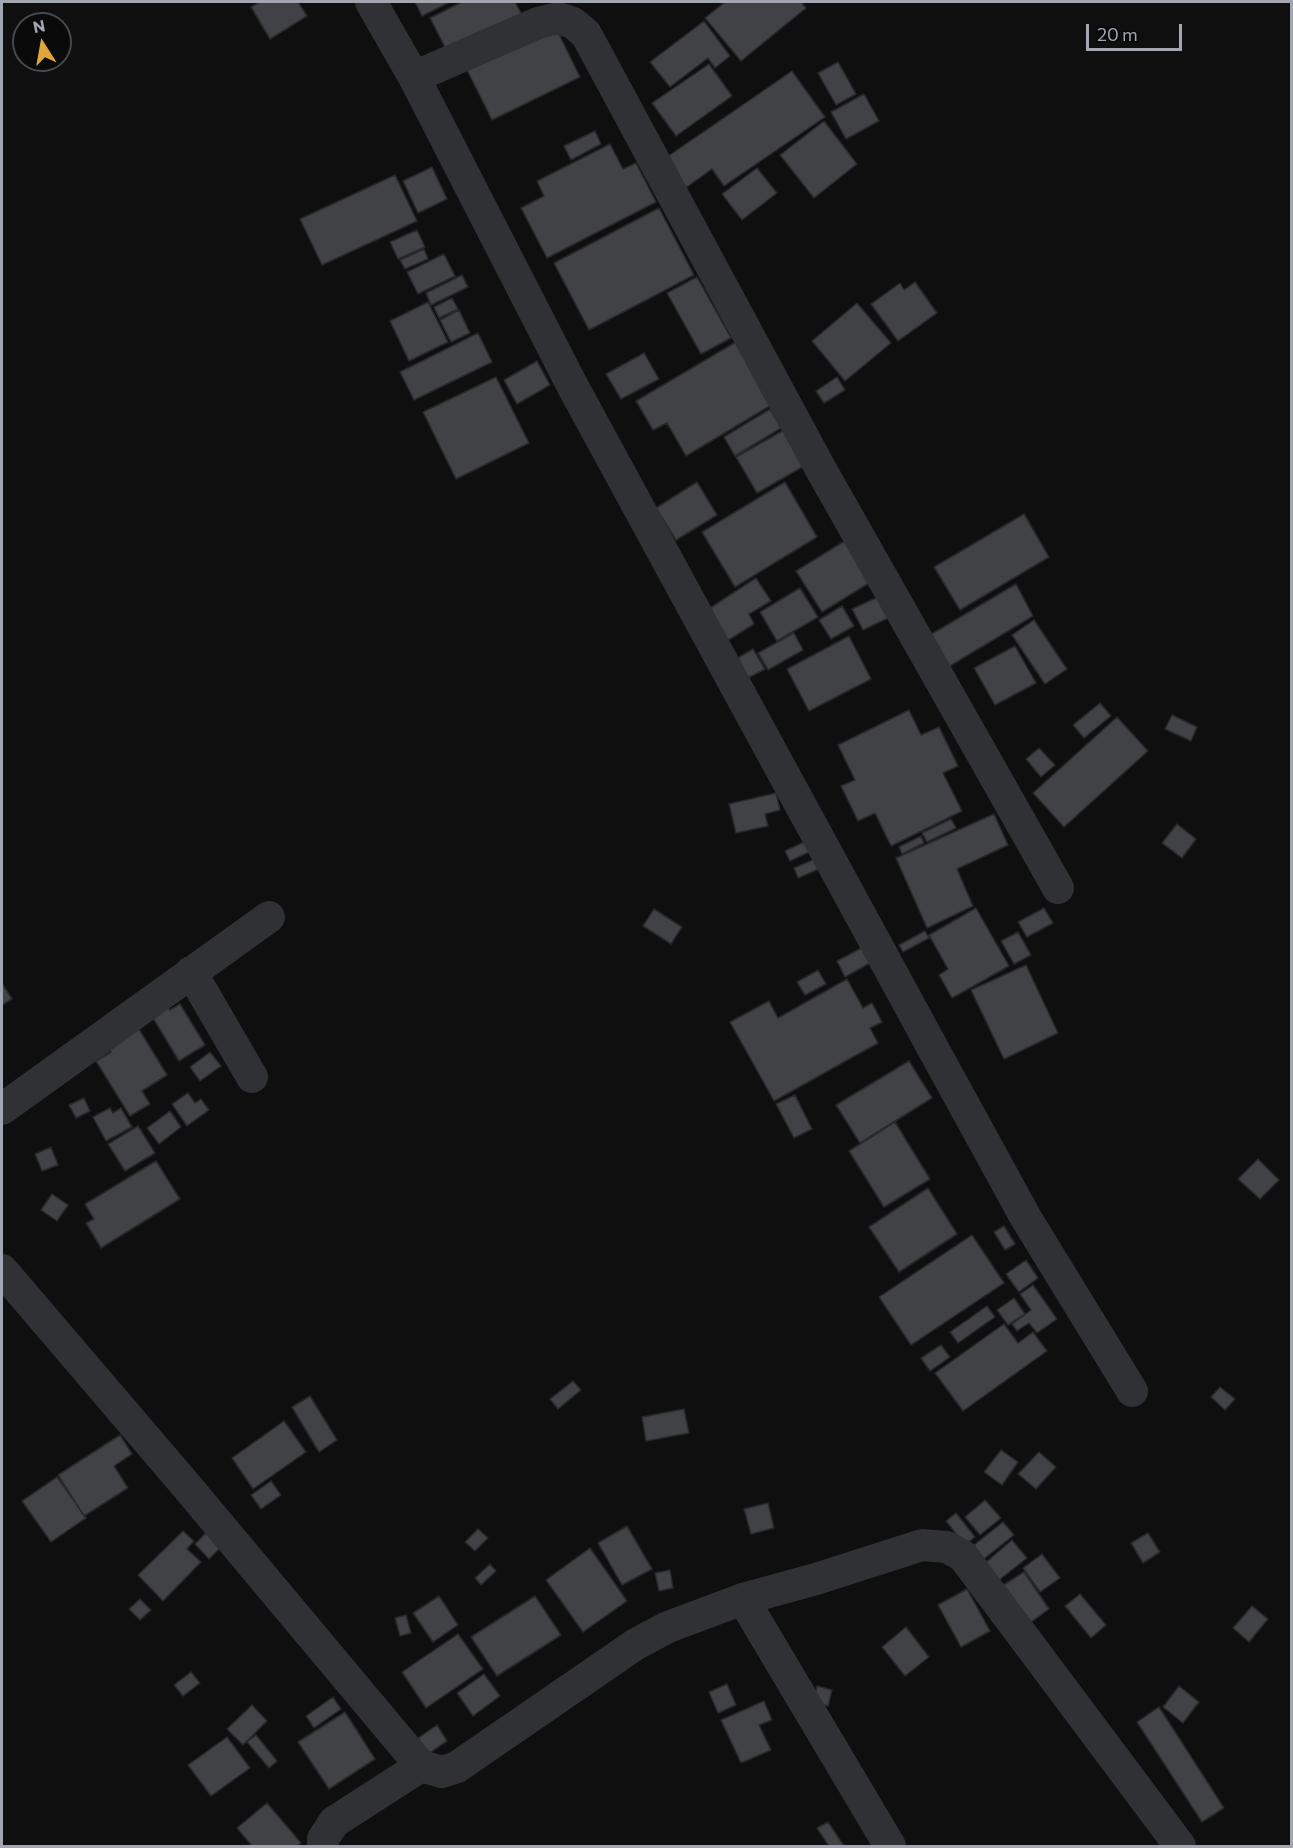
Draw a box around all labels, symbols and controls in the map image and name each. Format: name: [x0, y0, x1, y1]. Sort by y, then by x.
north arrow: [12, 12, 72, 72]
scale bar: [1089, 12, 1185, 50]
text: N: [31, 15, 47, 36]
text: 20 m: [1097, 23, 1138, 45]

